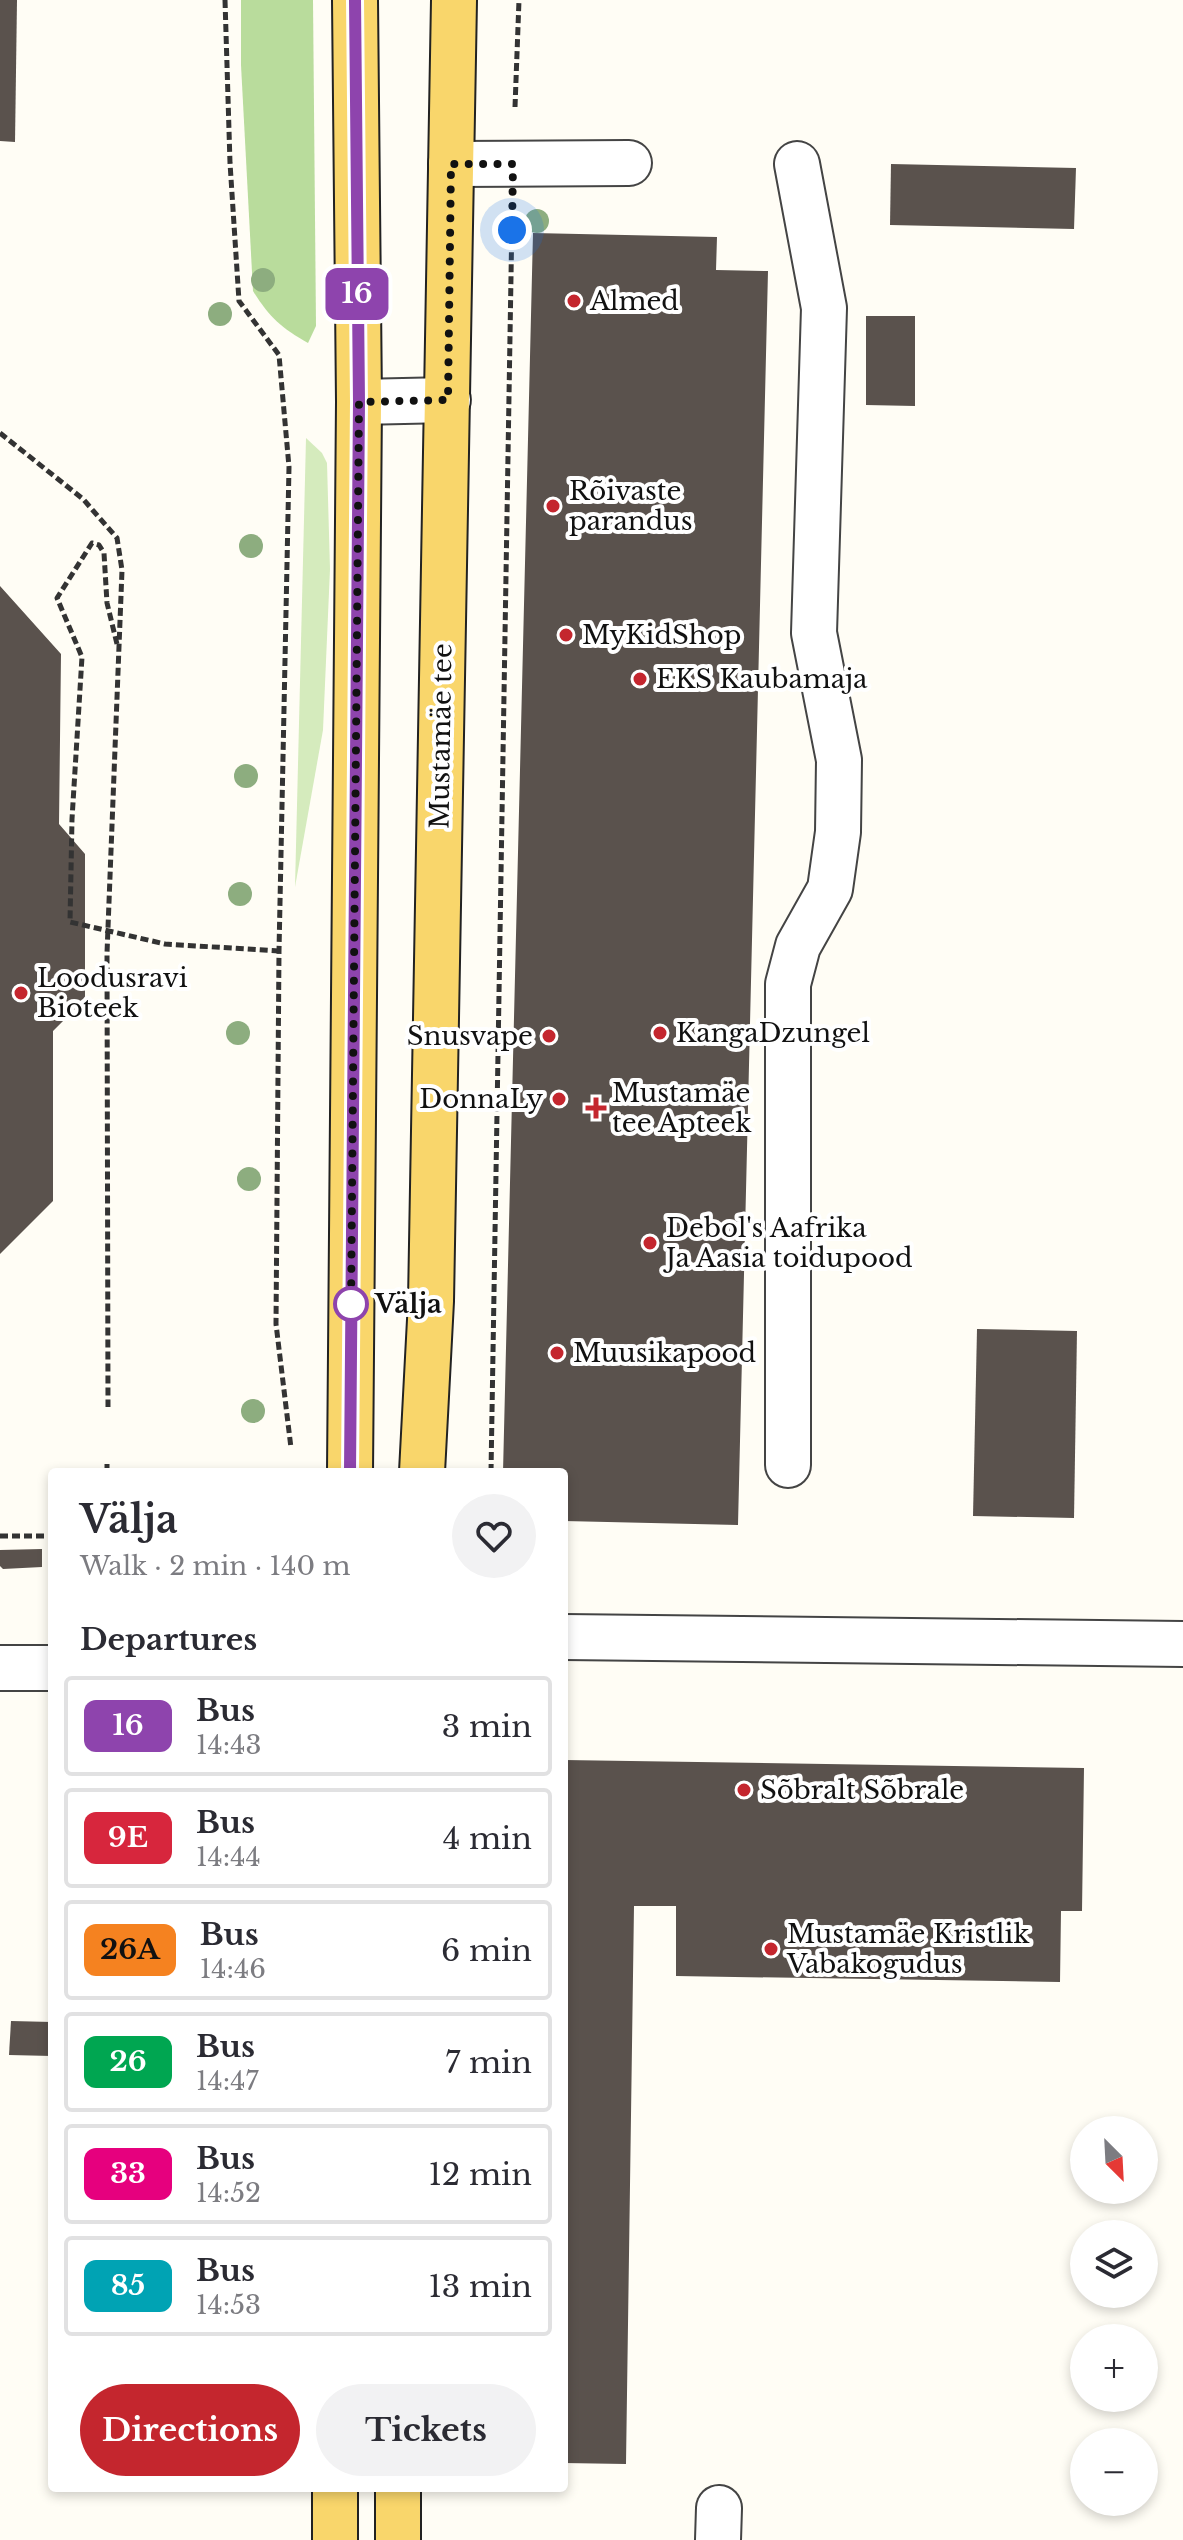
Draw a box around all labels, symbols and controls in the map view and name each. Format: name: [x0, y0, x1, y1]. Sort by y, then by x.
your location: [492, 210, 532, 250]
line badge: 16: [321, 268, 393, 320]
text: 16: [341, 276, 373, 311]
place label: Almed: [589, 285, 679, 317]
marker: Almed: [565, 292, 583, 310]
place label: Rõivaste parandus: [569, 475, 693, 537]
marker: Rõivaste parandus: [544, 497, 562, 515]
place label: MyKidShop: [582, 619, 741, 651]
marker: MyKidShop: [557, 626, 575, 644]
street label: Mustamäe tee: [423, 643, 459, 829]
place label: EKS Kaubamaja: [656, 663, 868, 695]
marker: EKS Kaubamaja: [631, 670, 649, 688]
place label: Loodusravi Bioteek: [37, 962, 188, 1024]
marker: Loodusravi Bioteek: [12, 984, 30, 1002]
place label: KangaDzungel: [676, 1017, 870, 1049]
place label: Snusvape: [407, 1020, 533, 1052]
marker: KangaDzungel: [651, 1024, 669, 1042]
marker: Snusvape: [540, 1027, 558, 1045]
place label: Mustamäe tee Apteek: [612, 1077, 751, 1139]
place label: DonnaLy: [419, 1083, 543, 1115]
marker: DonnaLy: [550, 1090, 568, 1108]
marker: Mustamäe tee Apteek: [587, 1099, 605, 1117]
place label: Debol's Aafrika Ja Aasia toidupood: [663, 1212, 913, 1274]
marker: Debol's Aafrika Ja Aasia toidupood: [641, 1234, 659, 1252]
marker: Välja: [334, 1287, 368, 1321]
place label: Välja: [374, 1288, 442, 1320]
place label: Muusikapood: [573, 1337, 756, 1369]
marker: Muusikapood: [548, 1344, 566, 1362]
button: heart: [452, 1494, 536, 1578]
text: Välja: [80, 1496, 178, 1543]
text: Walk · 2 min · 140 m: [80, 1550, 350, 1582]
text: Departures: [80, 1621, 257, 1658]
text: Bus: [196, 1692, 255, 1729]
text: 16: [112, 1708, 144, 1743]
text: 3 min: [442, 1708, 532, 1745]
text: 14:43: [196, 1729, 261, 1761]
place label: Sõbralt Sõbrale: [760, 1774, 964, 1806]
marker: Sõbralt Sõbrale: [735, 1781, 753, 1799]
text: Bus: [196, 1804, 255, 1841]
text: 9E: [108, 1820, 148, 1855]
text: 4 min: [443, 1820, 532, 1857]
text: 14:44: [196, 1841, 261, 1873]
text: Bus: [200, 1916, 259, 1953]
place label: Mustamäe Kristlik Vabakogudus: [786, 1918, 1029, 1980]
text: 26A: [100, 1932, 160, 1967]
text: 6 min: [441, 1932, 532, 1969]
marker: Mustamäe Kristlik Vabakogudus: [762, 1940, 780, 1958]
text: 14:46: [200, 1953, 266, 1985]
text: Bus: [196, 2028, 255, 2065]
text: 26: [109, 2044, 147, 2079]
text: 7 min: [445, 2044, 532, 2081]
text: 14:47: [196, 2065, 258, 2097]
north arrow: [1070, 2116, 1158, 2204]
map controls: [1070, 2116, 1158, 2516]
text: Bus: [196, 2140, 255, 2177]
text: 33: [110, 2156, 146, 2191]
text: 12 min: [428, 2156, 532, 2193]
text: 14:52: [196, 2177, 261, 2209]
button: layers: [1070, 2220, 1158, 2308]
text: Bus: [196, 2252, 255, 2289]
text: 85: [111, 2268, 145, 2303]
text: 13 min: [428, 2268, 532, 2305]
text: 14:53: [196, 2289, 261, 2321]
button: +: [1070, 2324, 1158, 2412]
button: Directions: [80, 2384, 300, 2476]
button: Tickets: [316, 2384, 536, 2476]
button: −: [1070, 2428, 1158, 2516]

